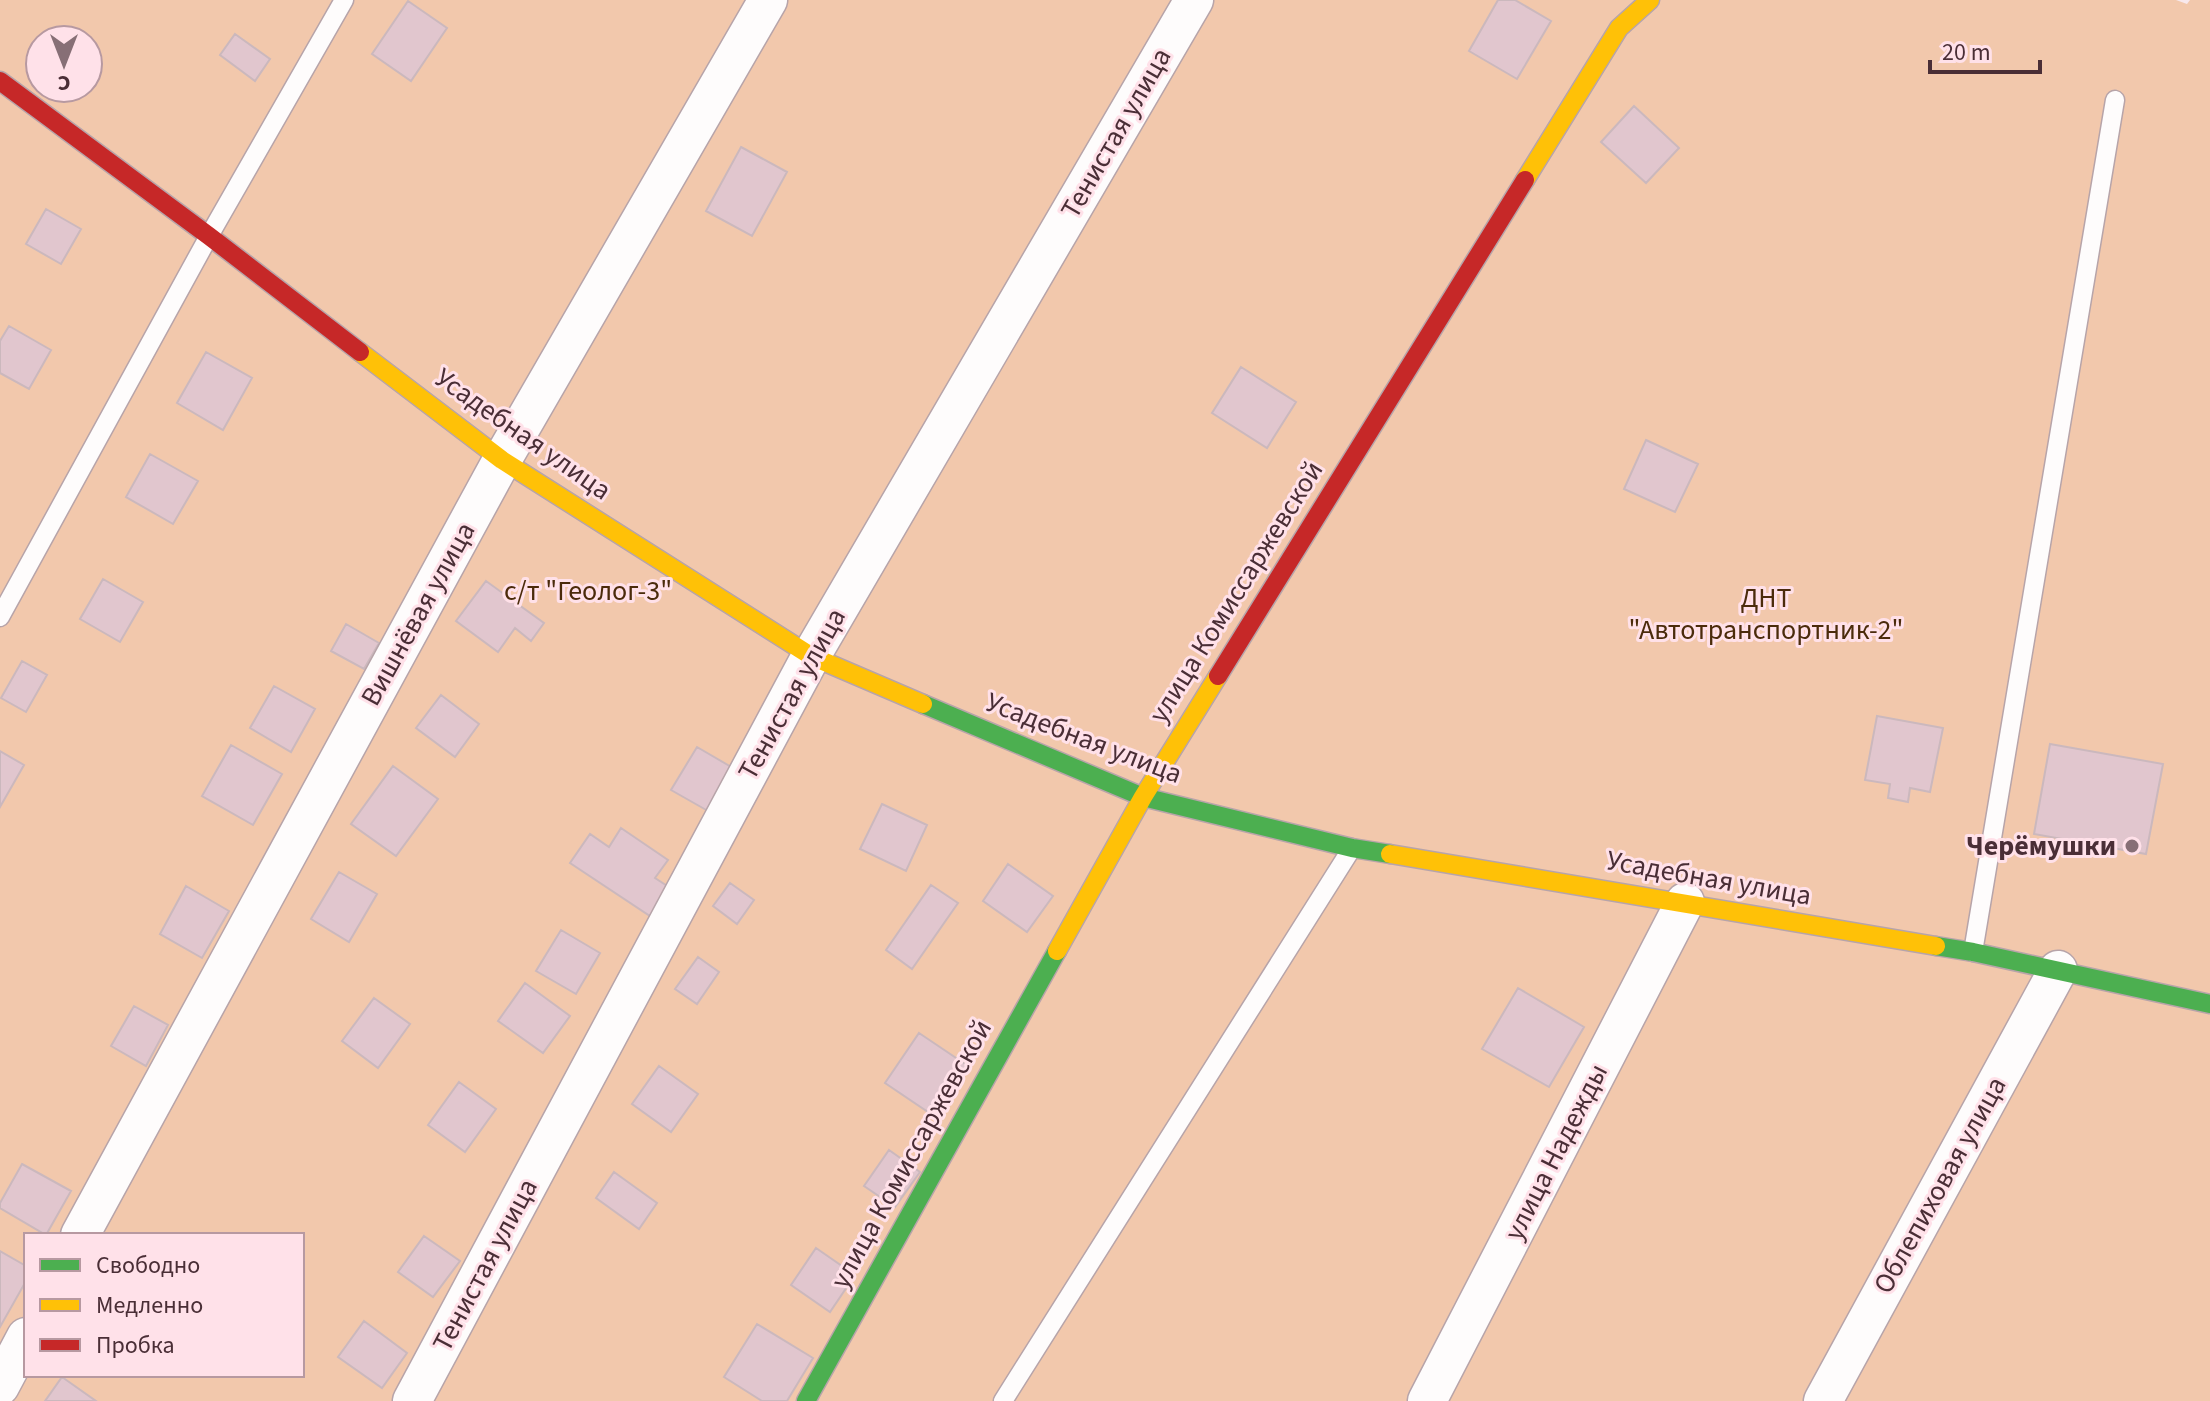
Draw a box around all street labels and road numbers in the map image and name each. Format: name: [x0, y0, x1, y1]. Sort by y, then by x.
street label: Тенистая улица: [1051, 40, 1181, 226]
street label: Усадебная улица: [427, 358, 619, 510]
street label: улица Комиссаржевской: [1139, 453, 1333, 731]
street label: Вишнёвая улица: [351, 515, 485, 713]
street label: Тенистая улица: [728, 601, 856, 787]
street label: Усадебная улица: [980, 682, 1188, 794]
street label: Усадебная улица: [1604, 840, 1814, 916]
street label: улица Комиссаржевской: [820, 1012, 1002, 1296]
street label: улица Надежды: [1494, 1057, 1618, 1247]
street label: Облепиховая улица: [1864, 1069, 2016, 1301]
street label: Тенистая улица: [423, 1171, 547, 1359]

